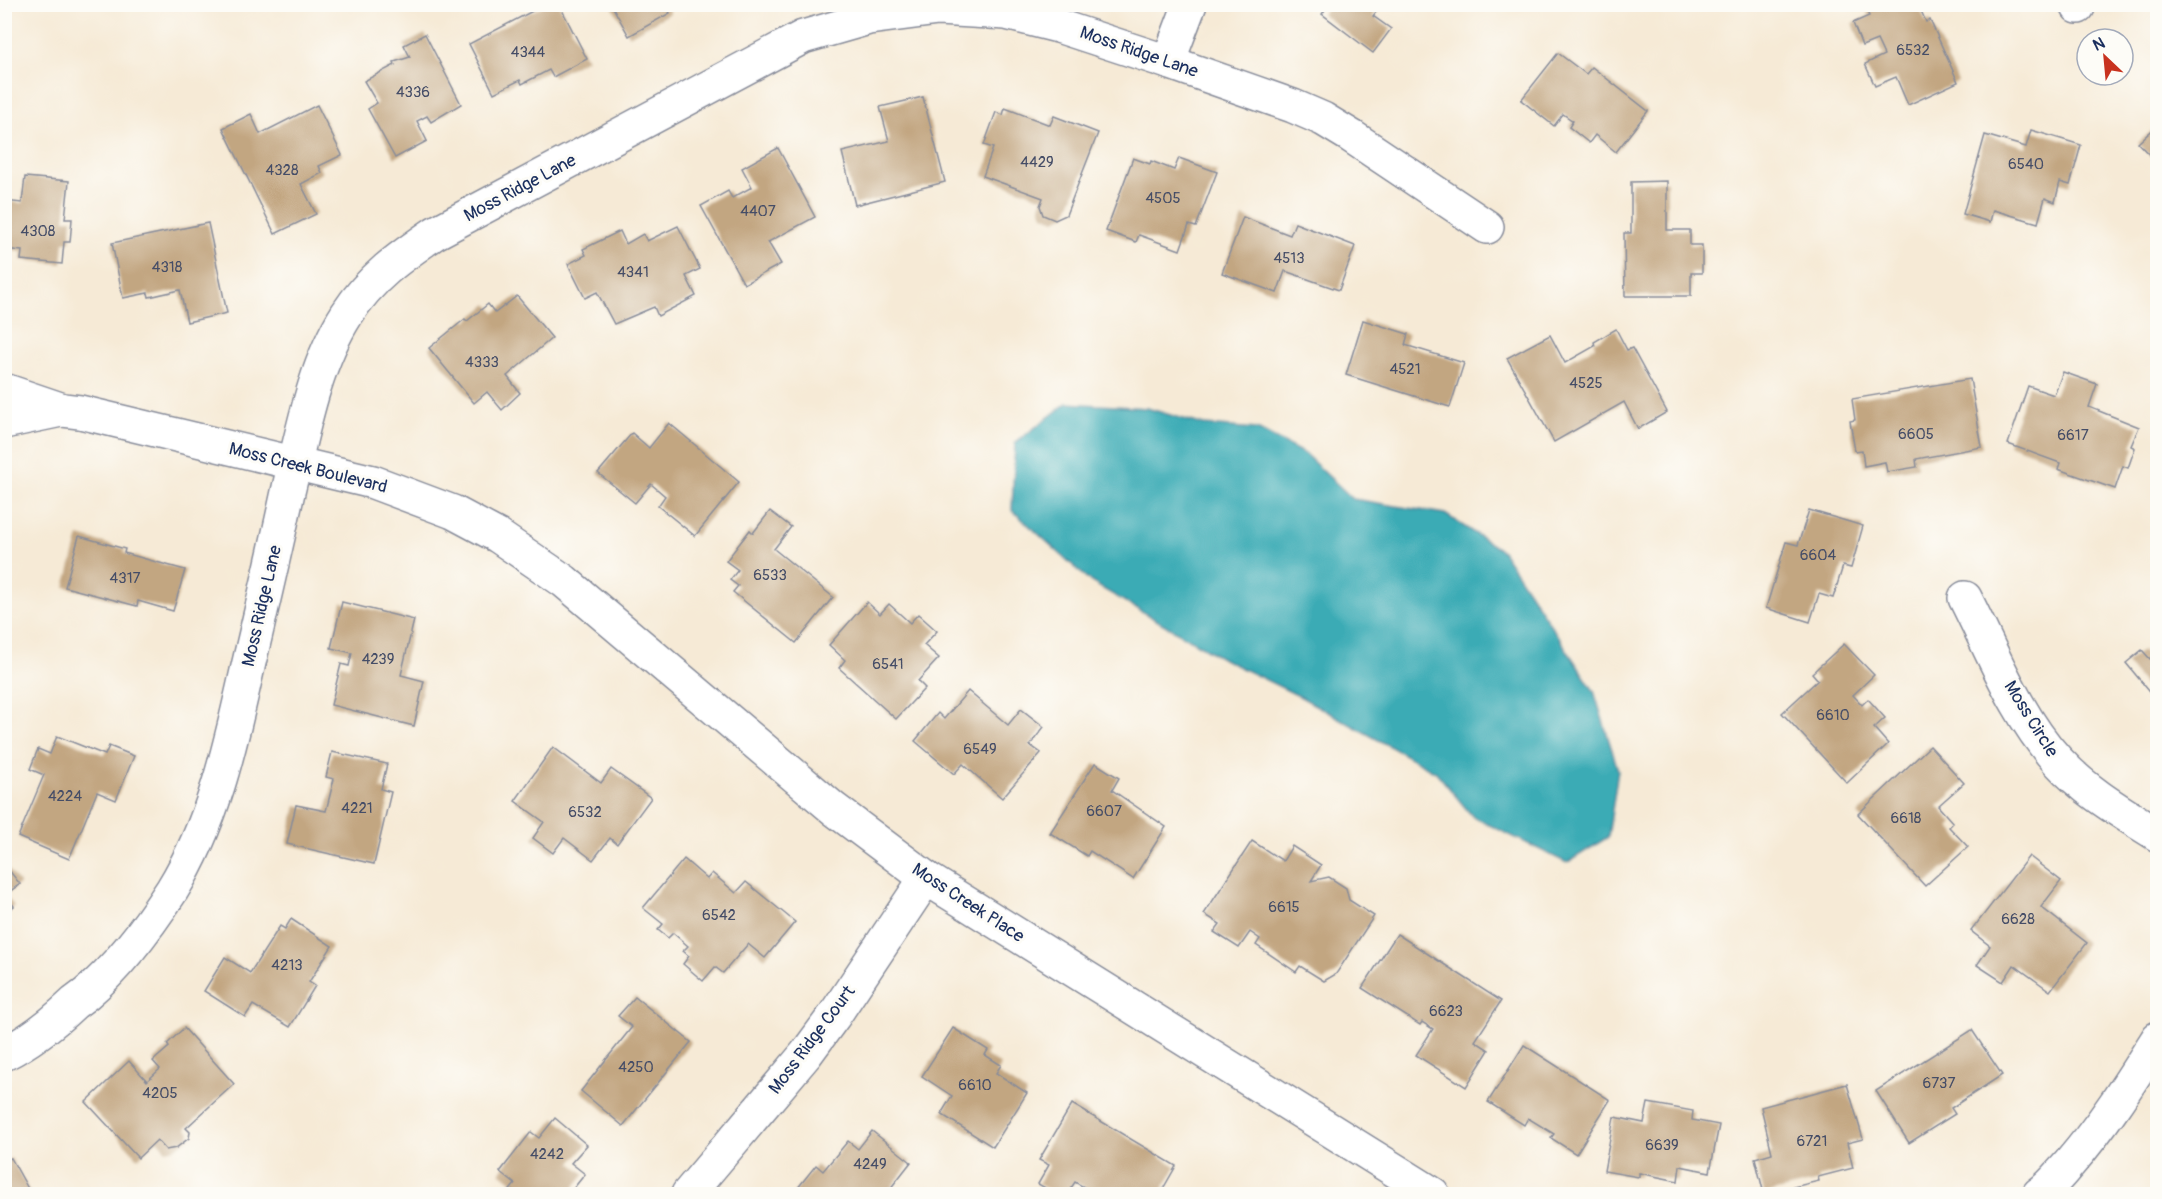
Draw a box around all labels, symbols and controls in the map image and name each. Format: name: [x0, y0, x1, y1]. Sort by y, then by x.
street label: Moss Ridge Lane: [1077, 21, 1201, 83]
north arrow: [2075, 27, 2135, 87]
text: N: [2090, 33, 2108, 56]
house number: 6532: [1896, 41, 1930, 60]
house number: 4344: [511, 43, 546, 62]
house number: 4336: [396, 83, 430, 102]
street label: Moss Ridge Lane: [460, 149, 580, 227]
house number: 4429: [1020, 153, 1054, 172]
house number: 6540: [2008, 155, 2044, 174]
house number: 4328: [265, 161, 299, 180]
house number: 4505: [1145, 189, 1181, 208]
house number: 4407: [740, 202, 776, 221]
house number: 4308: [21, 222, 56, 241]
house number: 4513: [1273, 249, 1305, 268]
house number: 4318: [152, 258, 183, 277]
house number: 4341: [617, 263, 649, 282]
house number: 4333: [465, 353, 499, 372]
house number: 4521: [1389, 360, 1421, 379]
house number: 4525: [1569, 374, 1603, 393]
house number: 6605: [1898, 425, 1934, 444]
house number: 6617: [2057, 426, 2089, 445]
street label: Moss Creek Boulevard: [226, 437, 390, 499]
street label: Moss Ridge Lane: [237, 543, 287, 669]
house number: 6604: [1800, 546, 1837, 565]
house number: 6533: [753, 566, 787, 585]
house number: 4317: [110, 569, 140, 588]
house number: 4239: [362, 650, 394, 669]
house number: 6541: [872, 655, 904, 674]
street label: Moss Circle: [1999, 677, 2064, 762]
house number: 6610: [1816, 706, 1850, 725]
house number: 6549: [963, 740, 997, 759]
house number: 4224: [48, 787, 82, 806]
house number: 4221: [341, 799, 373, 818]
house number: 6607: [1086, 802, 1122, 821]
house number: 6532: [568, 803, 602, 822]
house number: 6618: [1891, 809, 1922, 828]
street label: Moss Creek Place: [907, 858, 1029, 948]
house number: 6615: [1268, 898, 1300, 917]
house number: 6542: [702, 906, 736, 925]
house number: 6628: [2001, 910, 2035, 929]
house number: 4213: [271, 956, 303, 975]
street label: Moss Ridge Court: [764, 980, 861, 1099]
house number: 6623: [1429, 1002, 1463, 1021]
house number: 4250: [618, 1058, 654, 1077]
house number: 6737: [1923, 1074, 1955, 1093]
house number: 6610: [958, 1076, 992, 1095]
house number: 4205: [142, 1084, 178, 1103]
house number: 6721: [1797, 1132, 1827, 1151]
house number: 6639: [1645, 1136, 1679, 1155]
house number: 4242: [530, 1145, 564, 1164]
house number: 4249: [853, 1155, 887, 1174]

